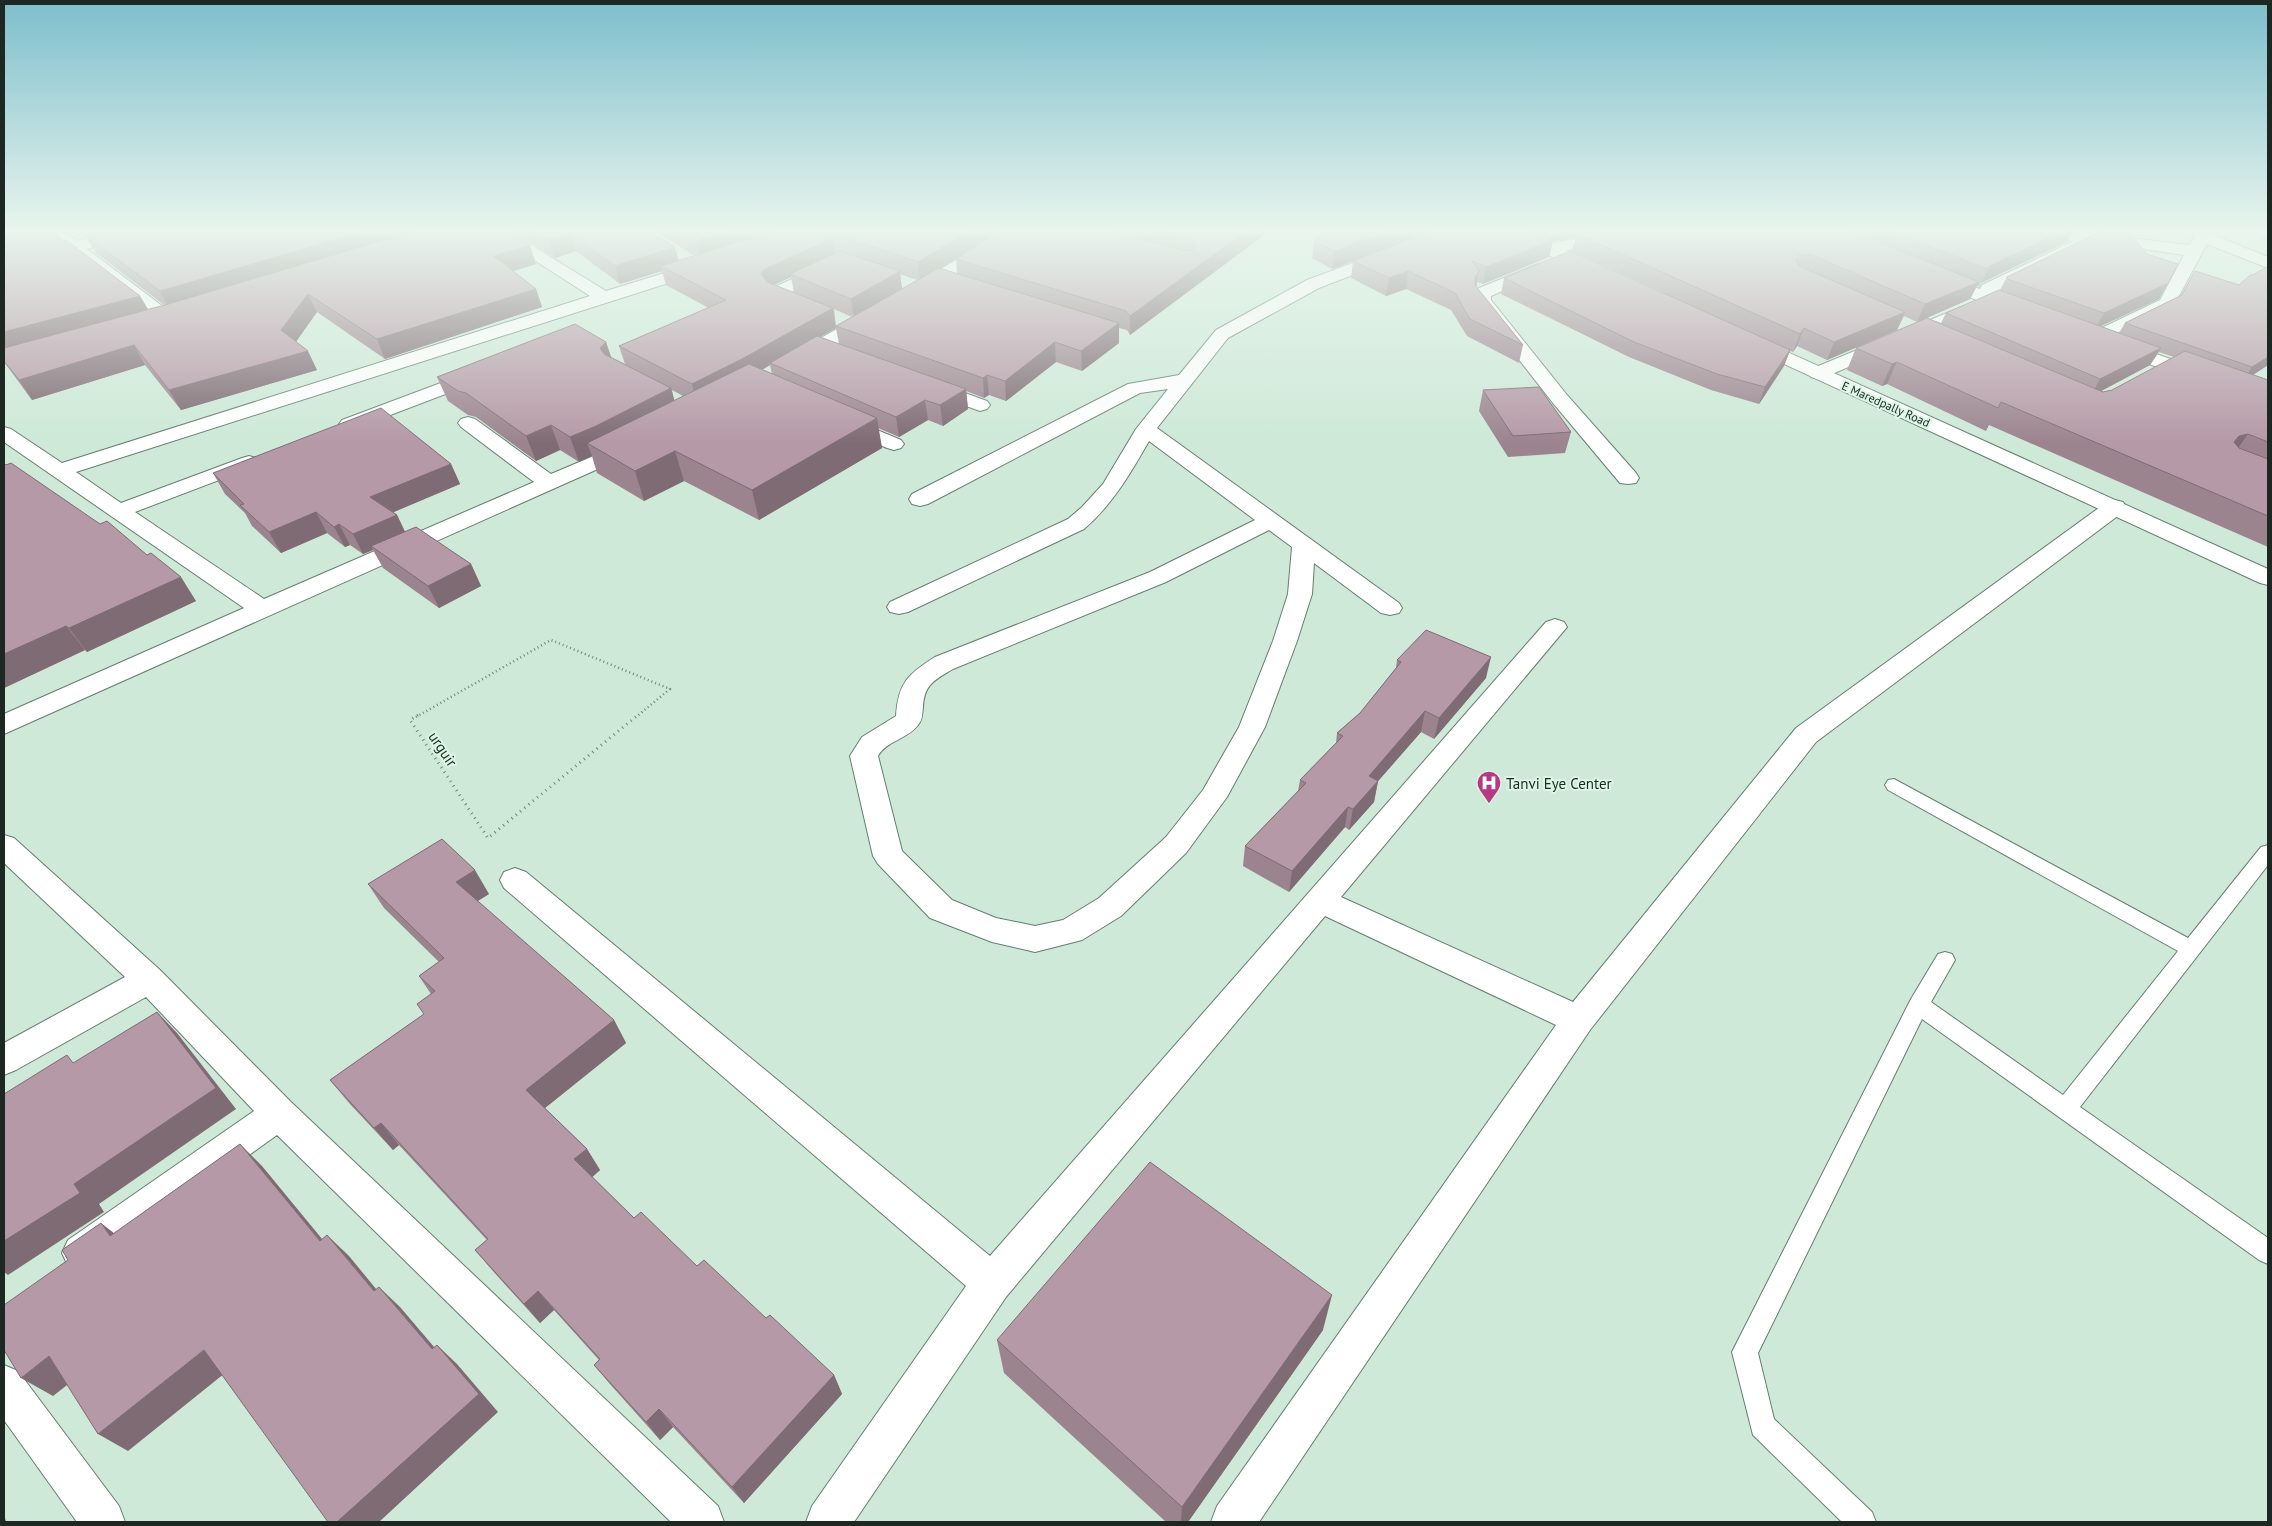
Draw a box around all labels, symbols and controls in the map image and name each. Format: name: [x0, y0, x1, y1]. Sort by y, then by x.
street label: E Maredpally Road: [1840, 378, 1932, 430]
street label: urguir: [424, 728, 462, 770]
hospital icon: Tanvi Eye Center: [1476, 770, 1502, 804]
place label: Tanvi Eye Center: [1506, 774, 1612, 793]

